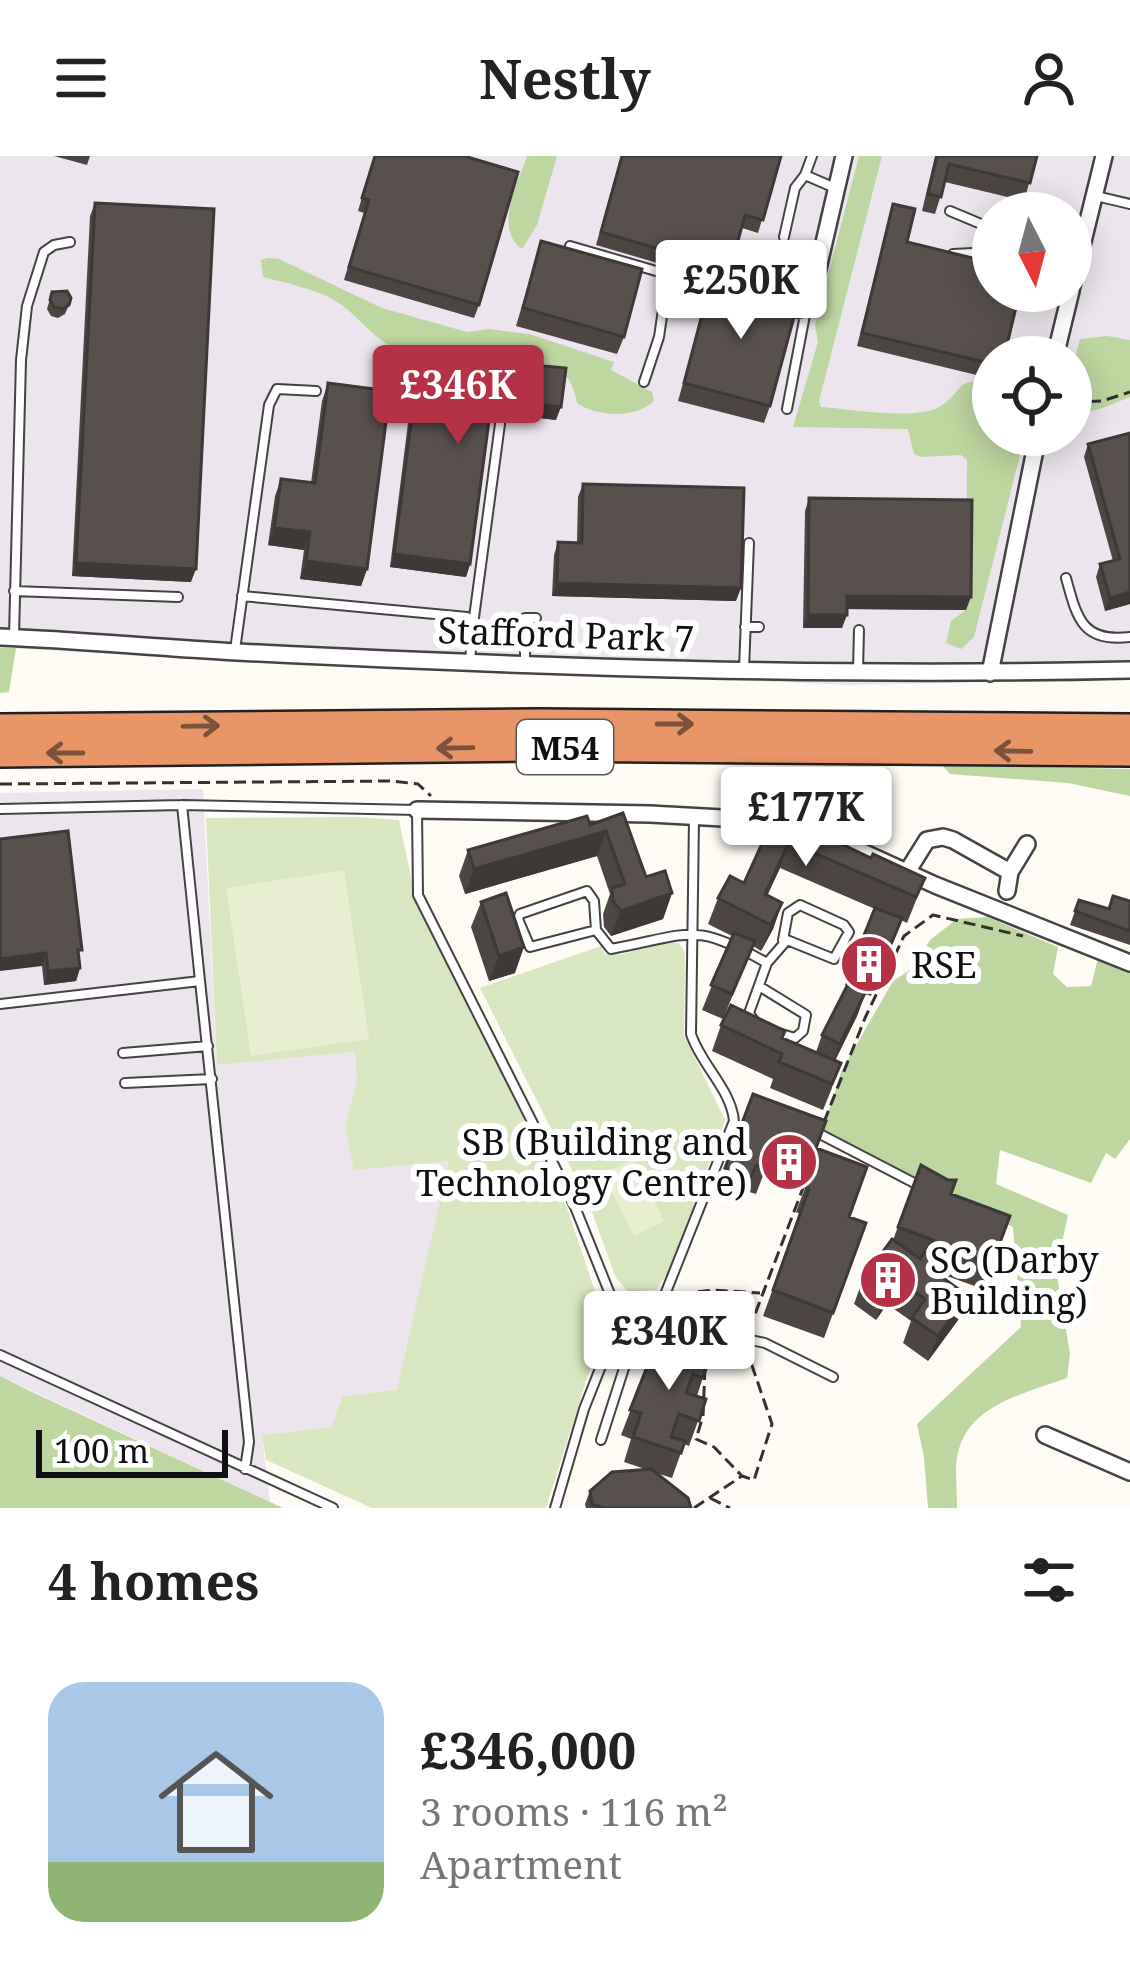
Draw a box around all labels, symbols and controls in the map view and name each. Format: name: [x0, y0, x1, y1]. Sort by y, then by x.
text: Nestly: [479, 41, 651, 115]
icon: menu: [48, 45, 114, 111]
icon: person: [1016, 45, 1082, 111]
north arrow: [972, 192, 1092, 312]
map controls: [972, 192, 1092, 456]
pin: £250K: [657, 240, 825, 342]
text: £250K: [683, 252, 799, 305]
button: locate: [972, 336, 1092, 456]
pin: £346K: [374, 345, 542, 447]
text: £346K: [400, 357, 516, 410]
street label: Stafford Park 7: [437, 605, 695, 663]
one-way arrow: [655, 713, 694, 735]
one-way arrow: [181, 715, 220, 737]
road number: M54: [517, 720, 613, 774]
one-way arrow: [436, 737, 475, 759]
one-way arrow: [994, 739, 1033, 762]
one-way arrow: [46, 742, 85, 764]
pin: £177K: [722, 767, 890, 869]
text: £177K: [748, 779, 864, 832]
building icon: RSE: [838, 933, 900, 995]
place label: RSE: [911, 940, 977, 989]
place label: SB (Building and Technology Centre): [416, 1117, 747, 1207]
building icon: SB (Building and Technology Centre): [758, 1131, 820, 1193]
place label: SC (Darby Building): [930, 1235, 1099, 1325]
building icon: SC (Darby Building): [857, 1249, 919, 1311]
pin: £340K: [585, 1291, 753, 1393]
text: £340K: [611, 1303, 727, 1356]
scale bar: [36, 1424, 228, 1477]
text: 100 m: [54, 1428, 149, 1473]
text: 4 homes: [48, 1545, 259, 1615]
icon: filters: [1016, 1547, 1082, 1613]
text: £346,000: [420, 1714, 636, 1784]
icon: home: [144, 1730, 288, 1874]
text: 3 rooms · 116 m²: [420, 1784, 728, 1837]
text: Apartment: [420, 1837, 622, 1890]

